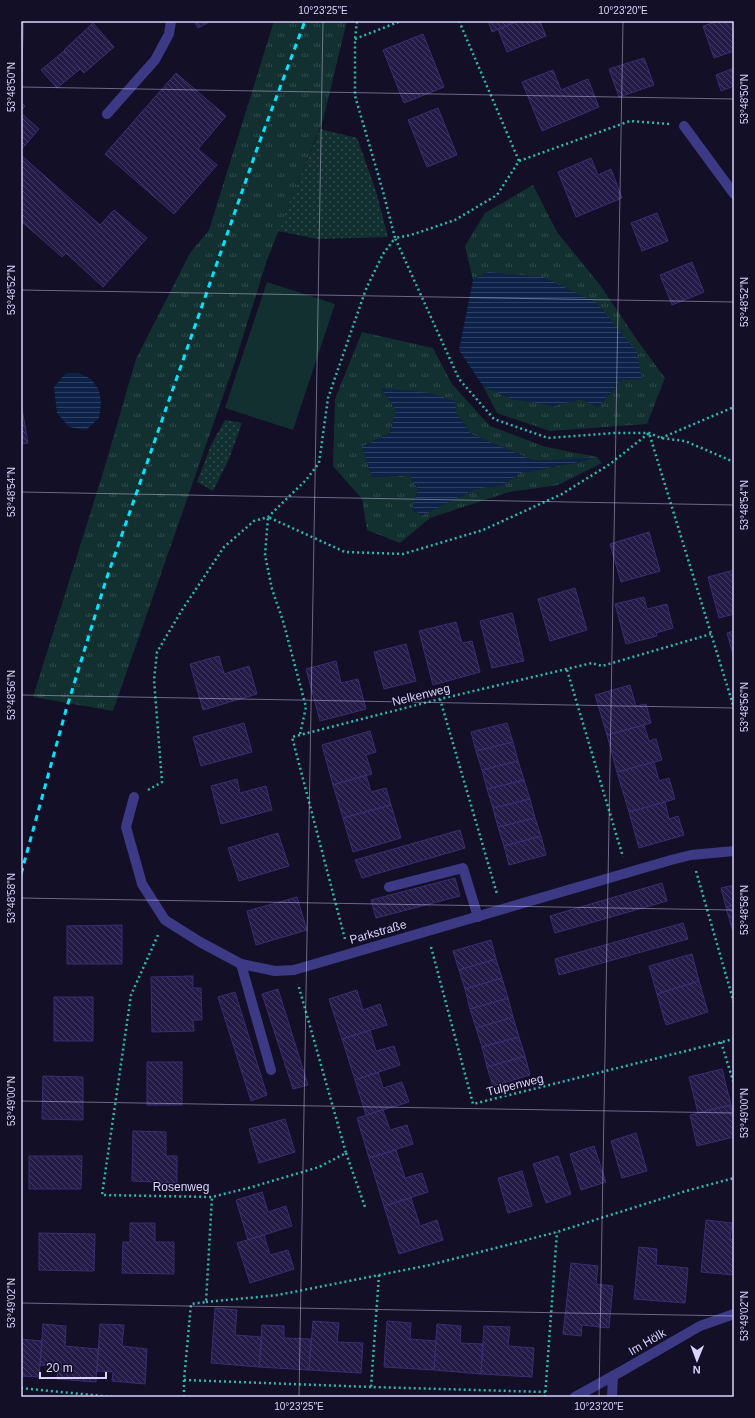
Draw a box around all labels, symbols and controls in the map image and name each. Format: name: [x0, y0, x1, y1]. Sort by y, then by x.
text: 10°23'25"E: [298, 5, 348, 16]
text: 10°23'20"E: [598, 5, 648, 16]
text: 53°48'50"N: [6, 62, 17, 112]
text: 53°48'50"N: [739, 74, 750, 124]
text: 53°48'52"N: [6, 265, 17, 315]
text: 53°48'52"N: [739, 277, 750, 327]
text: 53°48'54"N: [6, 467, 17, 517]
text: 53°48'54"N: [739, 480, 750, 530]
text: 53°48'56"N: [6, 670, 17, 720]
street label: Nelkenweg: [391, 681, 451, 709]
text: 53°48'56"N: [739, 682, 750, 732]
text: 53°48'58"N: [6, 873, 17, 923]
text: 53°48'58"N: [739, 885, 750, 935]
street label: Parkstraße: [348, 917, 408, 947]
street label: Tulpenweg: [485, 1071, 545, 1099]
text: 53°49'00"N: [6, 1076, 17, 1126]
text: 53°49'00"N: [739, 1088, 750, 1138]
street label: Rosenweg: [153, 1180, 209, 1194]
text: 53°49'02"N: [6, 1278, 17, 1328]
text: 53°49'02"N: [739, 1291, 750, 1341]
street label: Im Hölk: [626, 1325, 669, 1358]
north arrow: [677, 1340, 717, 1380]
scale bar: [40, 1354, 106, 1380]
text: 20 m: [46, 1361, 73, 1375]
text: N: [693, 1364, 701, 1376]
text: 10°23'25"E: [274, 1401, 324, 1412]
text: 10°23'20"E: [574, 1401, 624, 1412]

